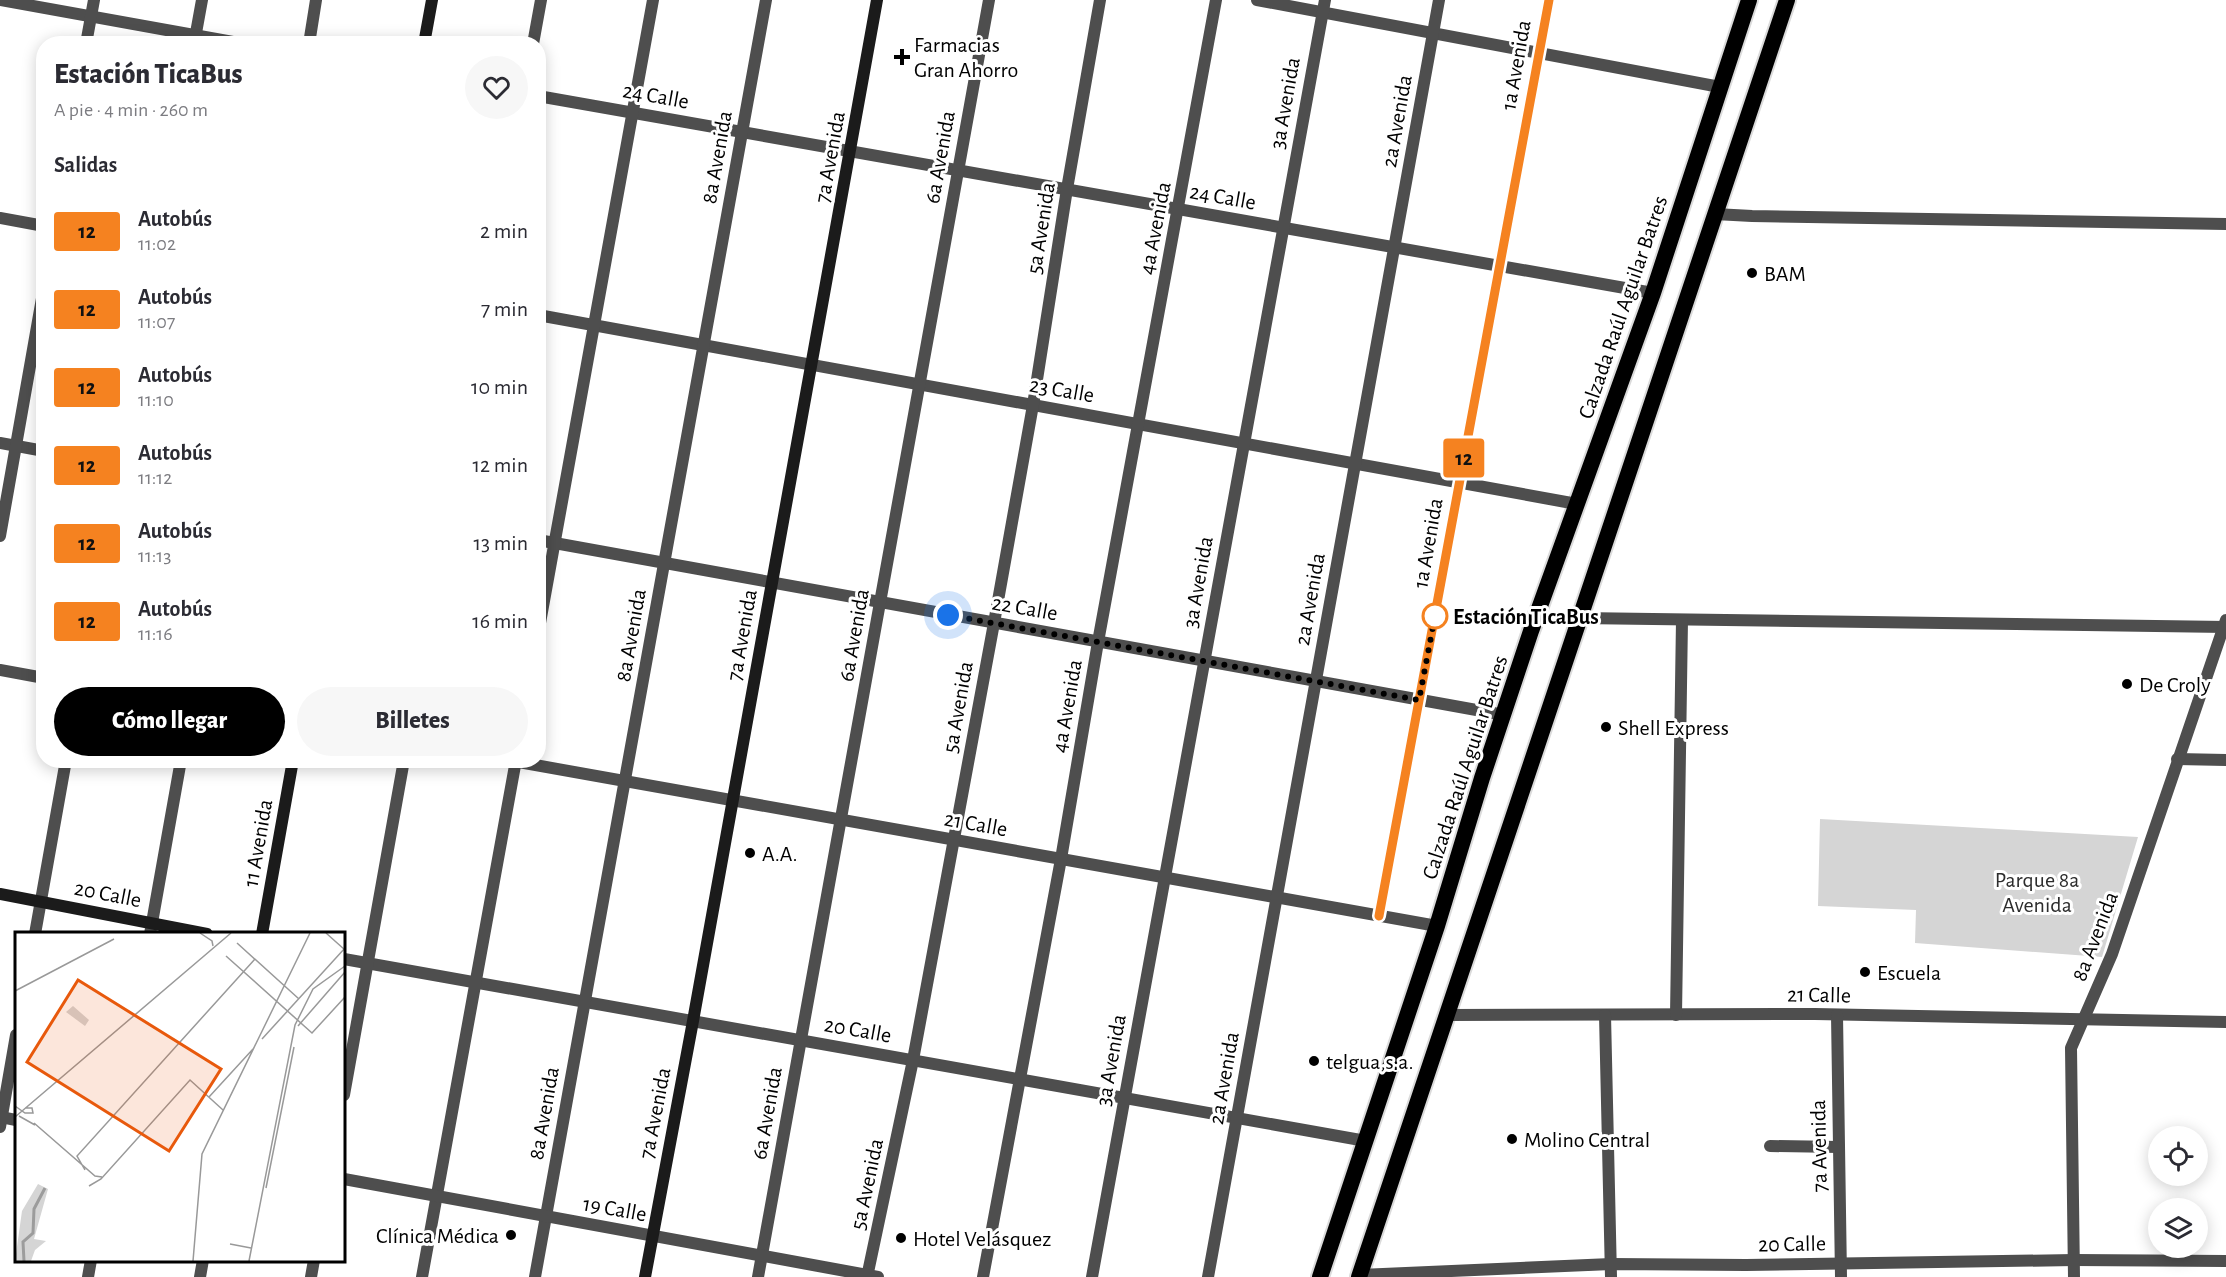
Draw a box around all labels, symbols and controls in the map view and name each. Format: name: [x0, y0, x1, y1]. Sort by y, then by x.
street label: 1a Avenida: [1497, 18, 1535, 112]
place label: Farmacias Gran Ahorro: [914, 34, 1018, 81]
marker: Farmacias Gran Ahorro: [895, 50, 909, 64]
button: heart: [465, 56, 528, 119]
street label: 3a Avenida: [1266, 56, 1304, 151]
text: Estación TicaBus: [54, 61, 242, 89]
street label: 2a Avenida: [1378, 73, 1416, 169]
street label: 24 Calle: [621, 79, 691, 113]
text: A pie · 4 min · 260 m: [54, 100, 208, 120]
street label: 8a Avenida: [698, 109, 736, 205]
street label: 6a Avenida: [921, 109, 959, 205]
street label: 7a Avenida: [811, 110, 849, 205]
text: Salidas: [54, 154, 117, 176]
street label: 4a Avenida: [1135, 180, 1175, 276]
street label: 24 Calle: [1188, 180, 1258, 214]
street label: 5a Avenida: [1023, 181, 1059, 276]
street label: Calzada Raúl Aguilar Batres: [1574, 193, 1671, 422]
text: Autobús: [138, 208, 212, 230]
text: 2 min: [480, 220, 528, 242]
text: 12: [78, 221, 96, 242]
text: 11:02: [138, 234, 176, 254]
place label: BAM: [1764, 263, 1806, 285]
marker: BAM: [1745, 266, 1759, 280]
text: Autobús: [138, 286, 212, 308]
text: 7 min: [481, 298, 528, 320]
text: 12: [78, 299, 96, 320]
text: 11:07: [138, 312, 175, 332]
text: Autobús: [138, 364, 212, 386]
street label: 23 Calle: [1028, 373, 1096, 406]
text: 10 min: [471, 376, 528, 398]
text: 12: [78, 377, 96, 398]
text: 11:10: [138, 390, 174, 410]
line badge: 12: [1437, 438, 1491, 478]
text: Autobús: [138, 442, 212, 464]
text: 12: [1455, 448, 1473, 469]
text: 12 min: [473, 454, 528, 476]
text: 12: [78, 455, 96, 476]
text: 11:12: [138, 468, 172, 488]
street label: 1a Avenida: [1409, 496, 1447, 590]
text: Autobús: [138, 520, 212, 542]
text: 13 min: [473, 532, 528, 554]
text: 12: [78, 533, 96, 554]
street label: 3a Avenida: [1179, 535, 1217, 630]
text: 11:13: [138, 546, 171, 566]
street label: 2a Avenida: [1291, 551, 1329, 647]
street label: 8a Avenida: [612, 587, 650, 683]
street label: 6a Avenida: [835, 587, 873, 683]
street label: 7a Avenida: [723, 588, 761, 683]
street label: 22 Calle: [990, 591, 1059, 625]
text: Autobús: [138, 598, 212, 620]
your location: [933, 600, 963, 630]
marker: Estación TicaBus: [1422, 603, 1448, 629]
place label: Estación TicaBus: [1453, 606, 1599, 628]
text: 16 min: [472, 610, 528, 632]
text: 12: [78, 611, 96, 632]
text: 11:16: [138, 624, 173, 644]
street label: Calzada Raúl Aguilar Batres: [1418, 653, 1512, 882]
street label: 4a Avenida: [1048, 658, 1086, 754]
street label: 5a Avenida: [939, 660, 977, 755]
place label: De Croly: [2139, 674, 2211, 696]
marker: De Croly: [2120, 677, 2134, 691]
button: Cómo llegar: [54, 687, 285, 756]
button: Billetes: [297, 687, 528, 756]
place label: Shell Express: [1618, 717, 1729, 739]
marker: Shell Express: [1599, 720, 1613, 734]
street label: 11 Avenida: [239, 798, 276, 889]
street label: 21 Calle: [942, 808, 1009, 840]
place label: A.A.: [762, 843, 798, 865]
marker: A.A.: [743, 846, 757, 860]
park label: Parque 8a Avenida: [1995, 869, 2079, 916]
street label: 20 Calle: [72, 877, 143, 911]
street label: 8a Avenida: [2068, 889, 2122, 984]
inset map: [15, 932, 345, 1262]
place label: Escuela: [1877, 962, 1941, 984]
marker: Escuela: [1858, 965, 1872, 979]
street label: 21 Calle: [1787, 983, 1851, 1007]
street label: 20 Calle: [822, 1013, 893, 1047]
street label: 3a Avenida: [1092, 1013, 1130, 1108]
street label: 2a Avenida: [1205, 1030, 1243, 1126]
place label: telgua,s.a.: [1326, 1051, 1413, 1073]
marker: telgua,s.a.: [1307, 1054, 1321, 1068]
street label: 8a Avenida: [525, 1065, 563, 1161]
street label: 6a Avenida: [748, 1065, 786, 1161]
street label: 7a Avenida: [635, 1066, 675, 1161]
street label: 7a Avenida: [1807, 1099, 1831, 1192]
map controls: [2148, 1126, 2208, 1258]
button: locate: [2148, 1126, 2208, 1186]
place label: Molino Central: [1524, 1129, 1650, 1151]
marker: Molino Central: [1505, 1132, 1519, 1146]
street label: 5a Avenida: [847, 1137, 887, 1232]
street label: 19 Calle: [581, 1193, 648, 1225]
button: layers: [2148, 1198, 2208, 1258]
place label: Clínica Médica: [376, 1225, 499, 1247]
marker: Clínica Médica: [504, 1228, 518, 1242]
place label: Hotel Velásquez: [913, 1228, 1051, 1250]
marker: Hotel Velásquez: [894, 1231, 908, 1245]
street label: 20 Calle: [1758, 1232, 1826, 1256]

